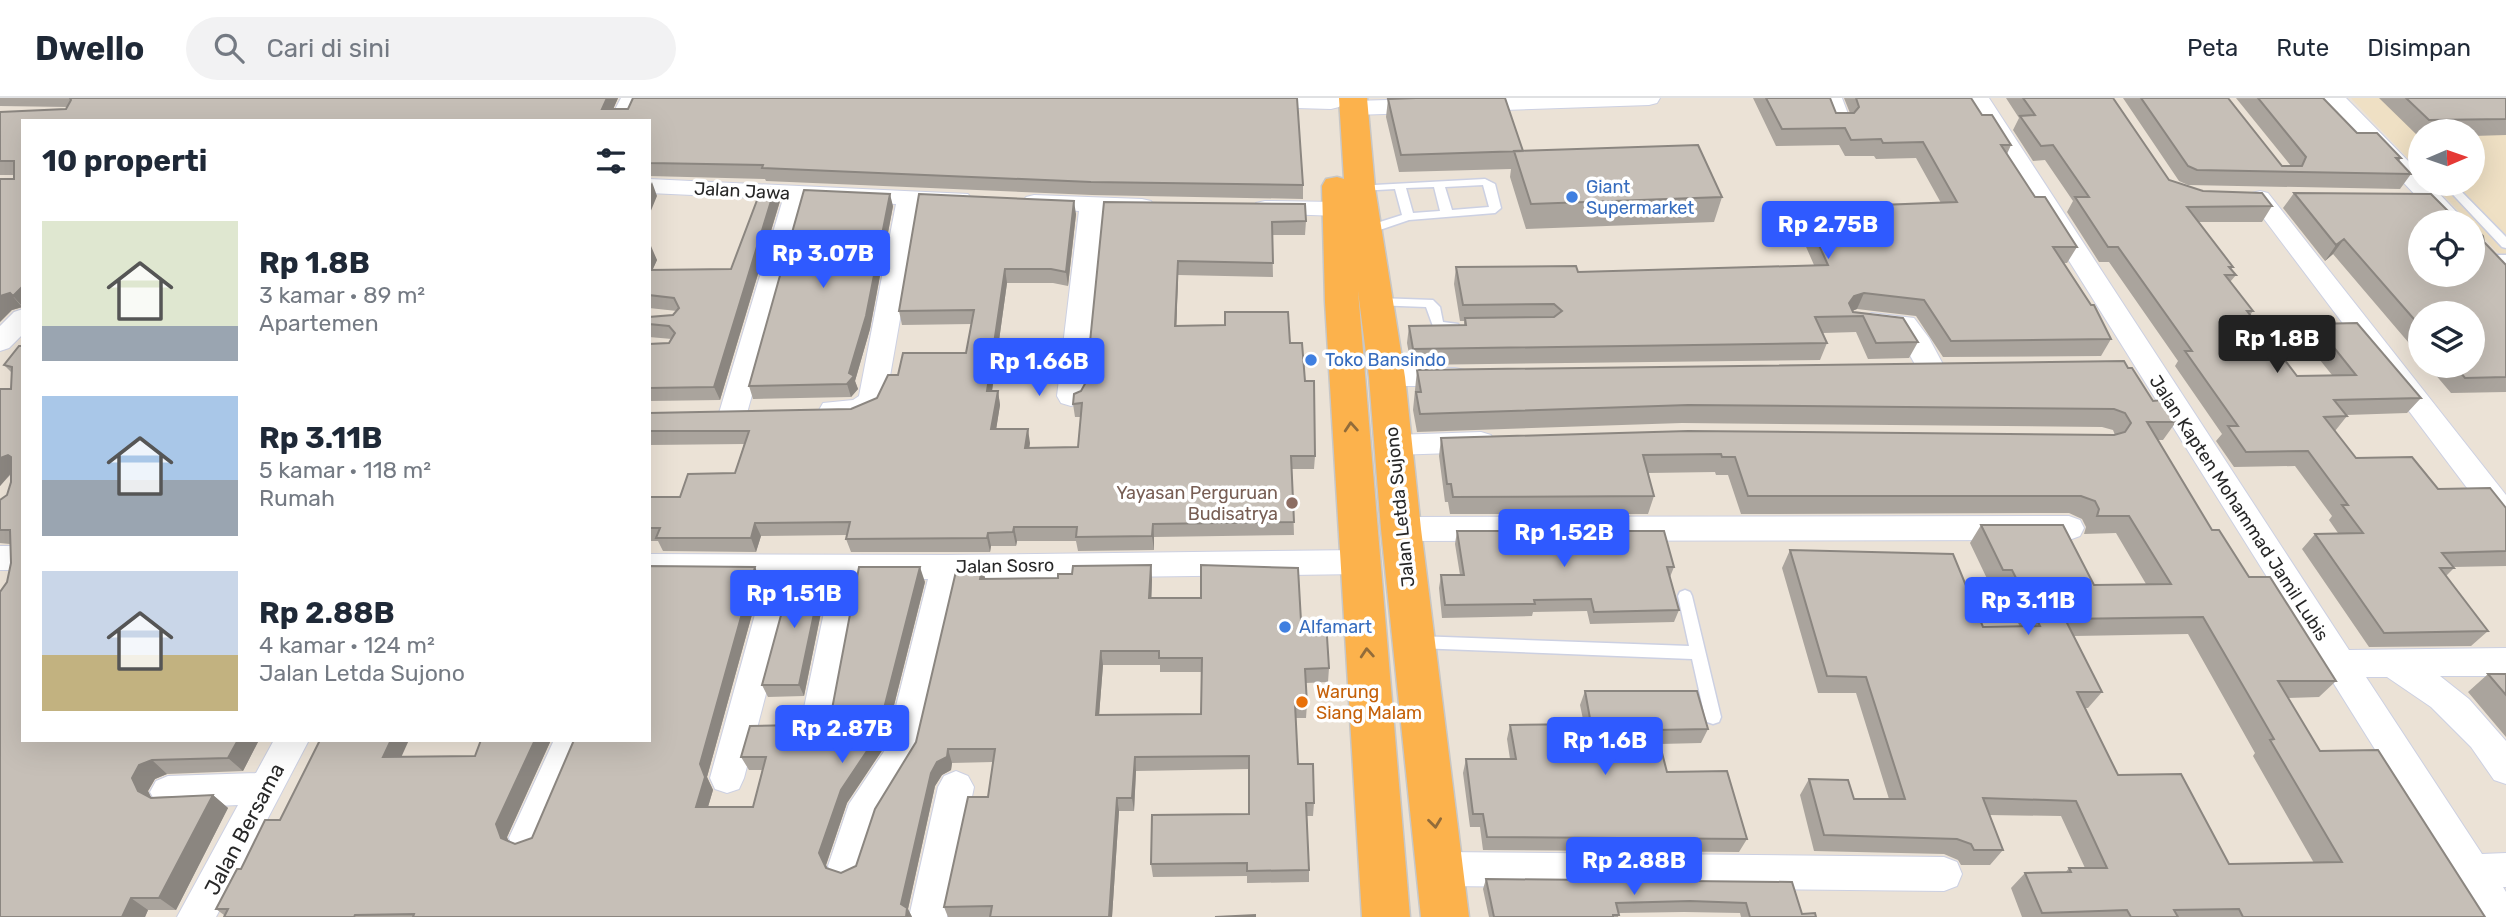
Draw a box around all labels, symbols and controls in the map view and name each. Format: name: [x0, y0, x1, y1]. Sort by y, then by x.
search box: [186, 17, 676, 80]
text: Dwello: [35, 29, 144, 68]
icon: search: [210, 29, 248, 67]
text: Cari di sini: [266, 33, 390, 64]
text: Peta: [2187, 34, 2238, 62]
text: Rute: [2276, 34, 2329, 62]
text: Disimpan: [2367, 34, 2471, 62]
north arrow: [2408, 119, 2485, 196]
map controls: [2408, 119, 2485, 378]
icon: filters: [592, 142, 630, 180]
text: 10 properti: [42, 143, 207, 179]
place label: Giant Supermarket: [1586, 176, 1694, 219]
street label: Jalan Jawa: [693, 177, 791, 205]
marker: Giant Supermarket: [1564, 189, 1580, 205]
pin: Rp 2.75B: [1756, 202, 1900, 261]
text: Rp 2.75B: [1778, 210, 1878, 238]
button: locate: [2408, 210, 2485, 287]
pin: Rp 3.07B: [751, 230, 895, 290]
text: Rp 3.07B: [772, 239, 874, 267]
text: Rp 1.8B: [259, 245, 370, 281]
icon: home: [98, 249, 182, 333]
text: 3 kamar · 89 m²: [259, 281, 425, 309]
button: layers: [2408, 301, 2485, 378]
text: Apartemen: [259, 309, 379, 337]
pin: Rp 1.8B: [2212, 316, 2342, 375]
text: Rp 1.8B: [2235, 324, 2319, 352]
pin: Rp 1.66B: [967, 338, 1111, 398]
text: Rp 1.66B: [989, 347, 1089, 375]
place label: Toko Bansindo: [1325, 349, 1446, 371]
marker: Toko Bansindo: [1303, 352, 1319, 368]
street label: Jalan Kapten Mohammad Jamil Lubis: [2145, 371, 2333, 645]
text: Rp 3.11B: [259, 420, 382, 456]
one-way arrow: [1344, 421, 1359, 432]
icon: home: [98, 424, 182, 508]
street label: Jalan Letda Sujono: [1381, 426, 1419, 588]
text: 5 kamar · 118 m²: [259, 456, 431, 484]
place label: Yayasan Perguruan Budisatrya: [1116, 482, 1278, 525]
text: Rumah: [259, 484, 335, 512]
marker: Yayasan Perguruan Budisatrya: [1284, 495, 1300, 511]
pin: Rp 1.52B: [1492, 510, 1636, 569]
text: Rp 1.52B: [1514, 518, 1614, 546]
street label: Jalan Sosro: [956, 554, 1054, 578]
pin: Rp 1.51B: [722, 570, 866, 630]
pin: Rp 3.11B: [1956, 578, 2100, 637]
text: Rp 1.51B: [746, 579, 842, 607]
text: Rp 3.11B: [1981, 586, 2075, 614]
text: Rp 2.88B: [259, 595, 395, 631]
icon: home: [98, 599, 182, 683]
place label: Alfamart: [1299, 616, 1372, 638]
marker: Alfamart: [1277, 619, 1293, 635]
text: 4 kamar · 124 m²: [259, 631, 435, 659]
one-way arrow: [1360, 648, 1375, 659]
text: Jalan Letda Sujono: [259, 659, 465, 687]
place label: Warung Siang Malam: [1316, 681, 1422, 724]
marker: Warung Siang Malam: [1294, 694, 1310, 710]
pin: Rp 2.87B: [770, 706, 914, 765]
text: Rp 2.87B: [791, 714, 893, 742]
pin: Rp 1.6B: [1540, 718, 1670, 777]
text: Rp 1.6B: [1563, 726, 1647, 754]
street label: Jalan Bersama: [199, 759, 289, 899]
one-way arrow: [1427, 817, 1442, 829]
pin: Rp 2.88B: [1562, 838, 1706, 897]
text: Rp 2.88B: [1582, 846, 1686, 874]

